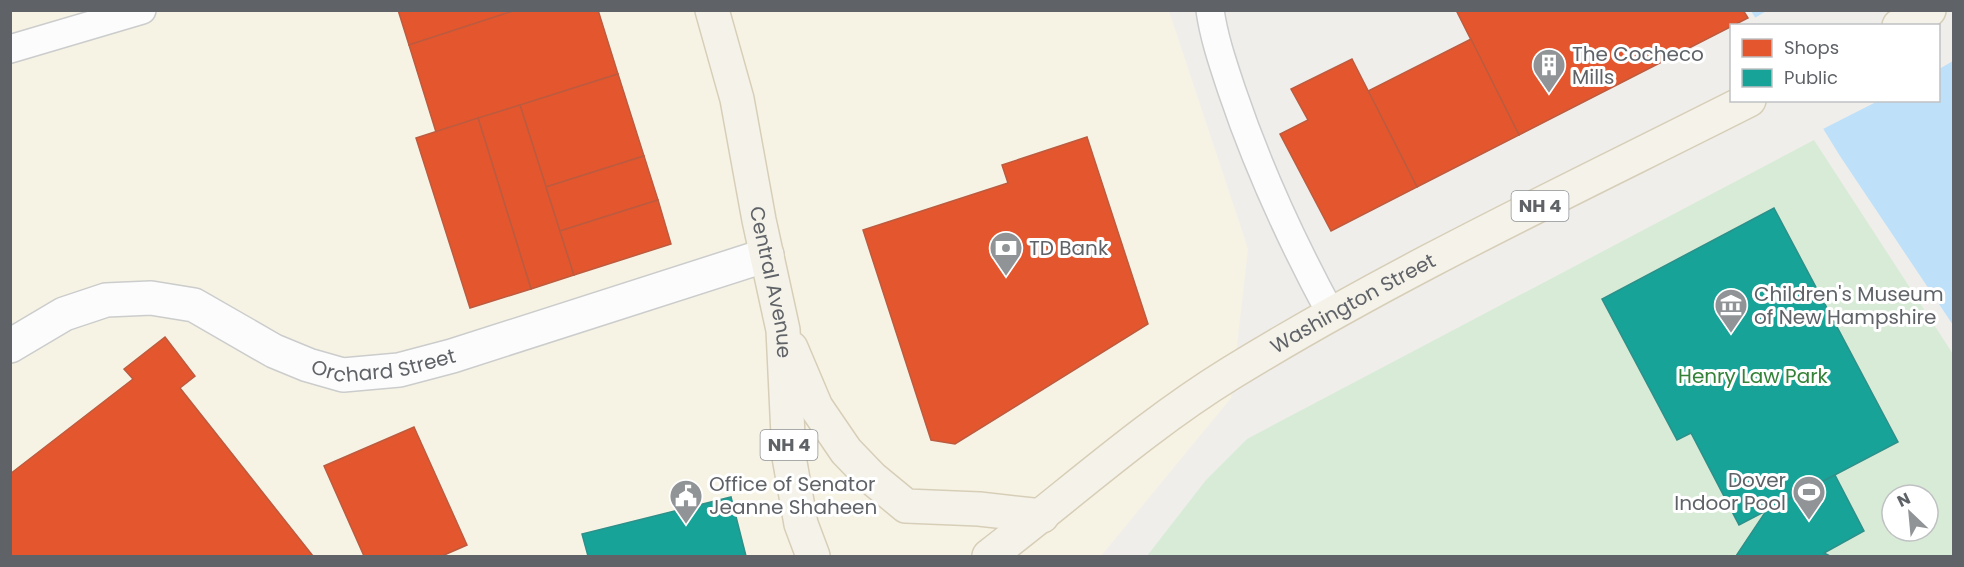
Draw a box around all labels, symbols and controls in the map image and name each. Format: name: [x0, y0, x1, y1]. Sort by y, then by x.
legend: [1730, 24, 1940, 102]
text: Shops: [1784, 35, 1839, 60]
place label: The Cocheco Mills: [1572, 40, 1704, 91]
building icon: The Cocheco Mills: [1531, 47, 1567, 94]
text: Public: [1784, 65, 1838, 90]
road number: NH 4: [1512, 191, 1568, 221]
street label: Central Avenue: [743, 204, 798, 359]
bank icon: TD Bank: [988, 230, 1024, 277]
place label: TD Bank: [1029, 234, 1109, 262]
street label: Washington Street: [1265, 246, 1440, 360]
place label: Children's Museum of New Hampshire: [1754, 280, 1943, 331]
museum icon: Children's Museum of New Hampshire: [1713, 287, 1749, 334]
street label: Orchard Street: [308, 342, 459, 389]
park label: Henry Law Park: [1678, 362, 1829, 390]
road number: NH 4: [760, 430, 818, 460]
place label: Dover Indoor Pool: [1674, 466, 1786, 517]
place label: Office of Senator Jeanne Shaheen: [709, 470, 877, 521]
sports icon: Dover Indoor Pool: [1791, 474, 1827, 521]
public building icon: Office of Senator Jeanne Shaheen: [668, 478, 704, 525]
north arrow: [1880, 483, 1940, 543]
text: N: [1893, 487, 1914, 513]

